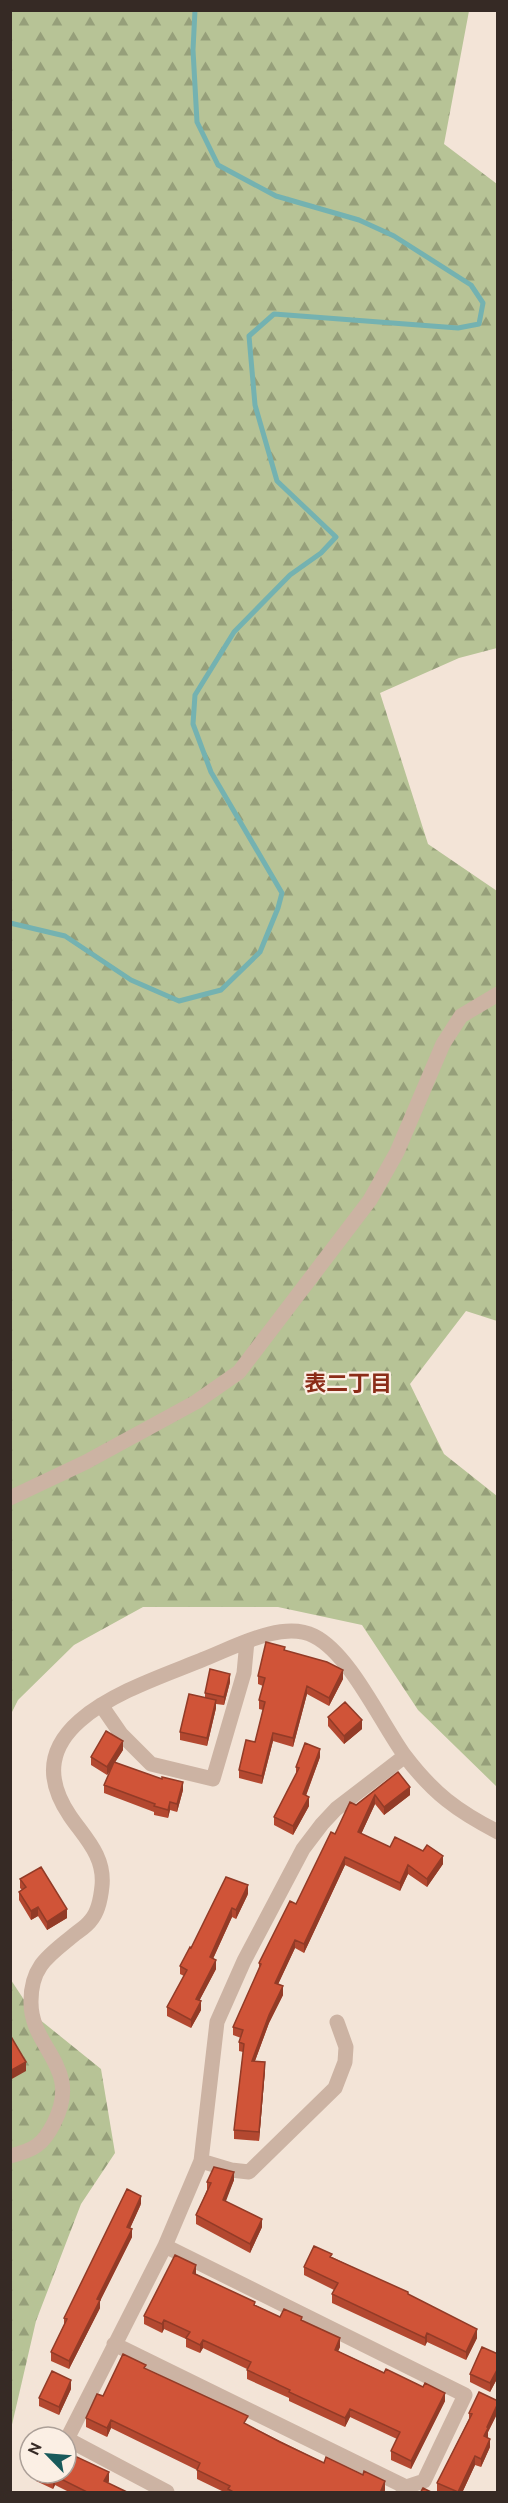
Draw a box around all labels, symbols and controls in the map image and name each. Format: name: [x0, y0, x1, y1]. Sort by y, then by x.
district label: 表二丁目: [304, 1370, 392, 1395]
north arrow: [18, 2425, 78, 2485]
text: N: [24, 2439, 45, 2458]

